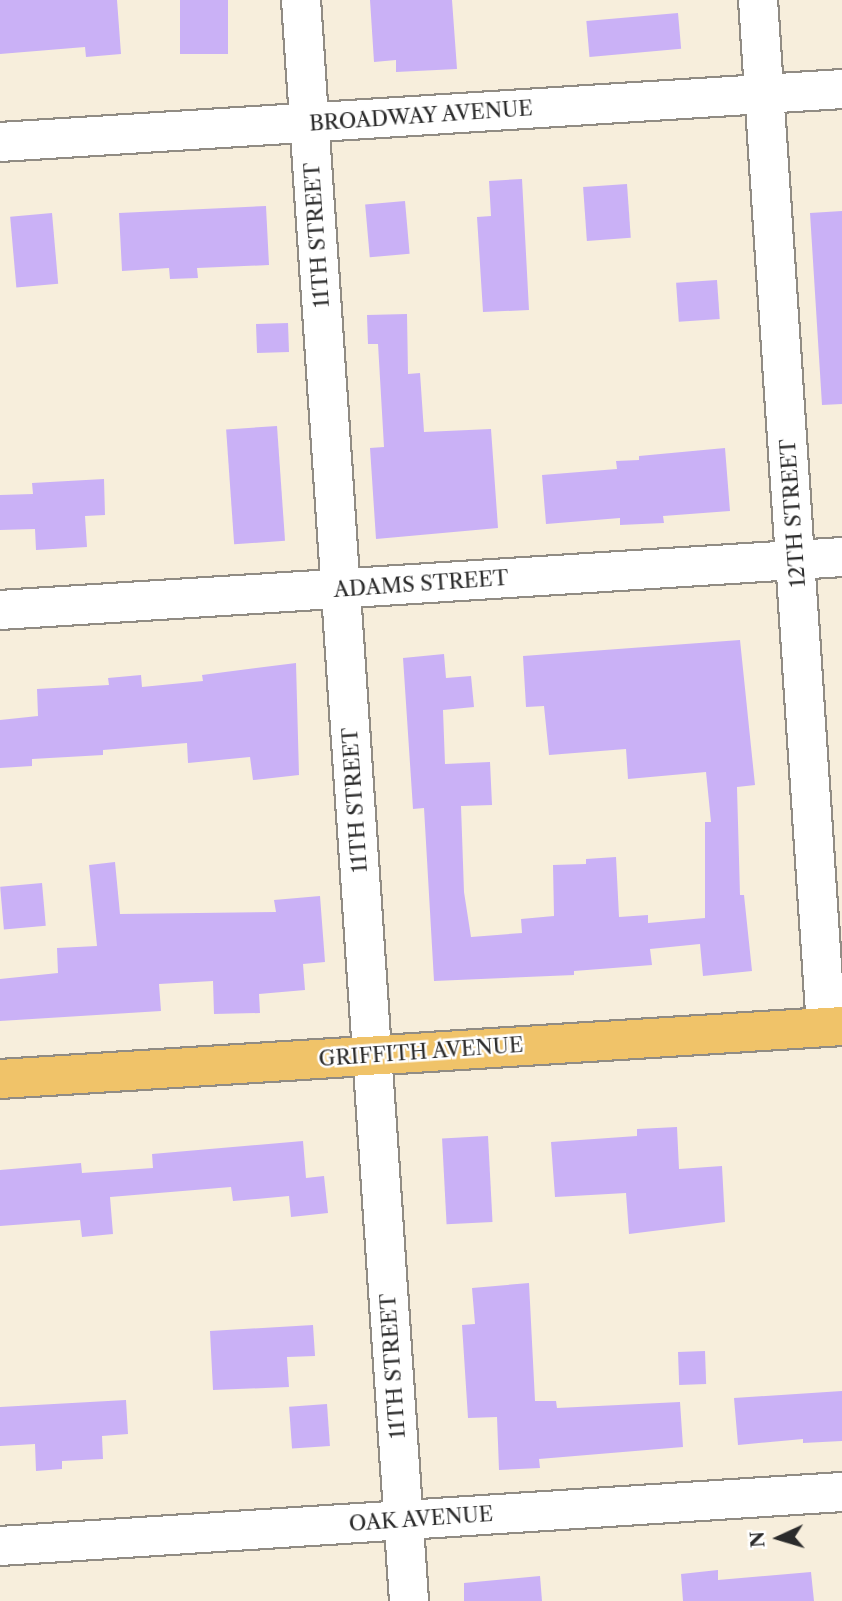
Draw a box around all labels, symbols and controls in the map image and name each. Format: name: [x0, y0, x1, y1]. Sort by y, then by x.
street label: BROADWAY AVENUE: [308, 96, 534, 136]
street label: 11TH STREET: [299, 162, 335, 308]
street label: 12TH STREET: [775, 438, 811, 588]
street label: ADAMS STREET: [333, 565, 509, 603]
street label: 11TH STREET: [337, 727, 373, 873]
street label: GRIFFITH AVENUE: [317, 1032, 525, 1072]
street label: 11TH STREET: [375, 1293, 411, 1439]
street label: OAK AVENUE: [347, 1501, 495, 1537]
north arrow: [744, 1503, 814, 1573]
text: N: [746, 1530, 770, 1549]

